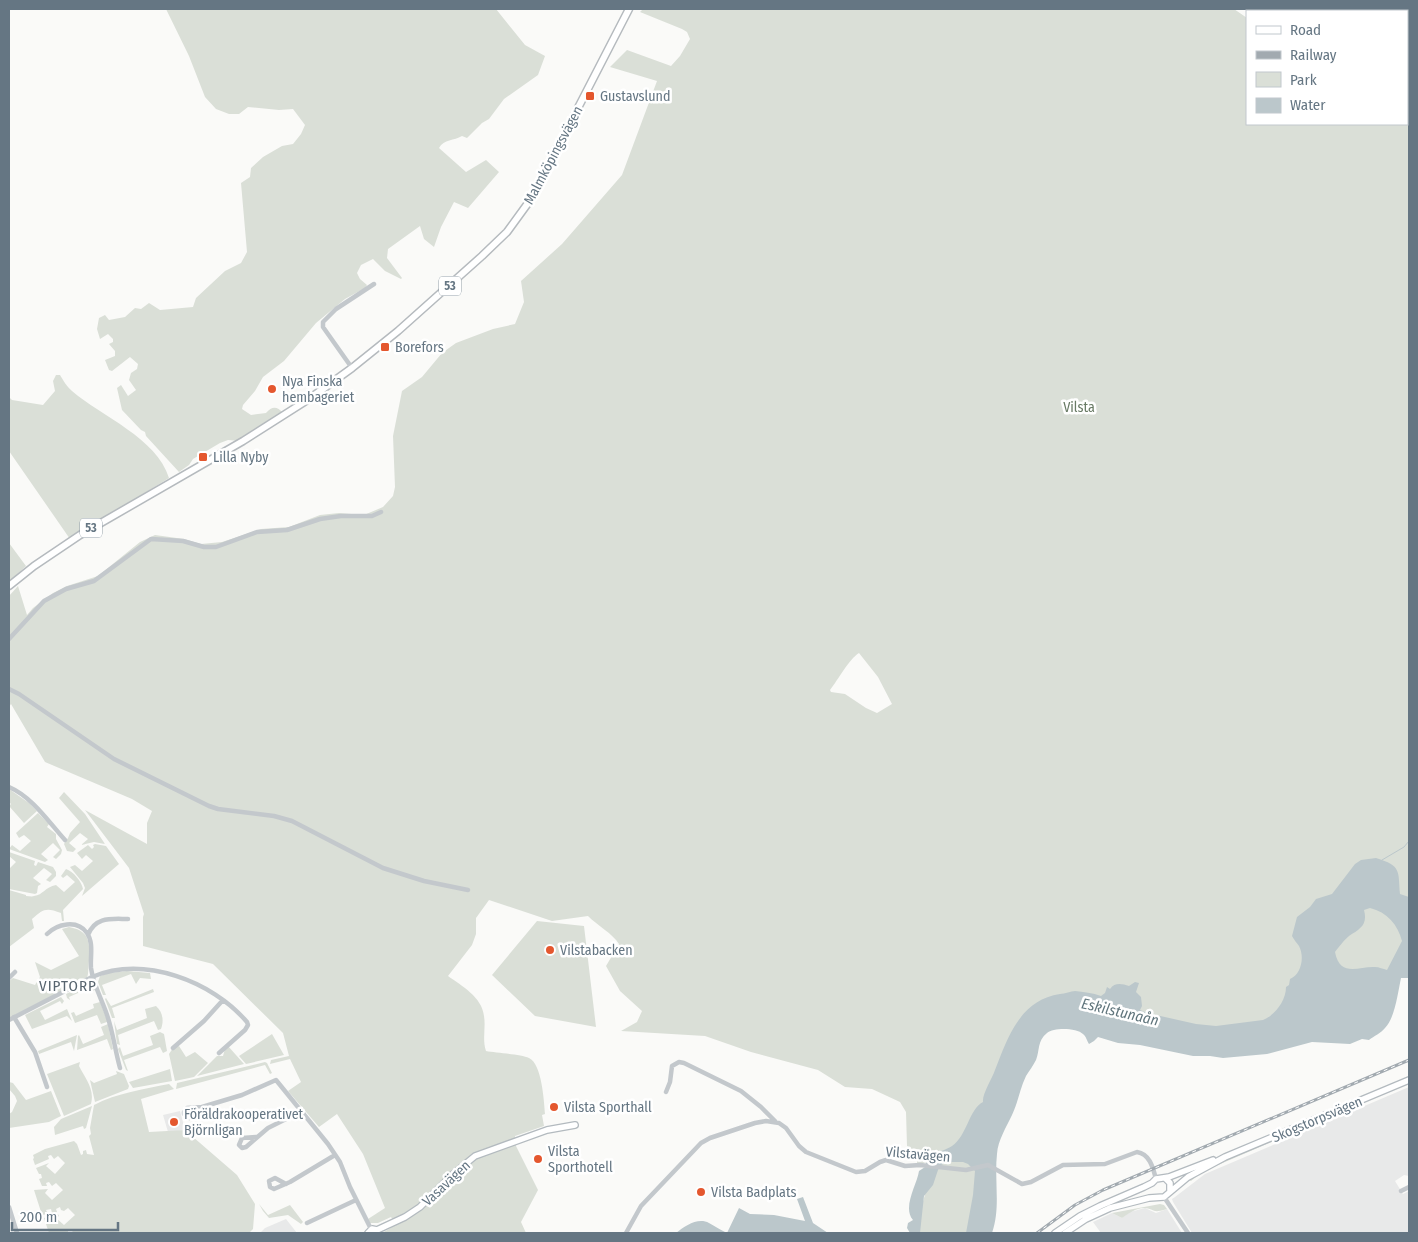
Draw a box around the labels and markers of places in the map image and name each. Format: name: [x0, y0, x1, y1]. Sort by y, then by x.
place label: Gustavslund: [600, 88, 670, 105]
marker: Gustavslund: [584, 90, 596, 102]
place label: Borefors: [395, 339, 444, 356]
marker: Borefors: [379, 341, 391, 353]
place label: Nya Finska hembageriet: [282, 373, 355, 406]
marker: Nya Finska hembageriet: [266, 383, 278, 395]
place label: Lilla Nyby: [213, 449, 269, 466]
marker: Lilla Nyby: [197, 451, 209, 463]
place label: Vilstabacken: [560, 942, 633, 959]
marker: Vilstabacken: [544, 944, 556, 956]
place label: Vilsta Sporthall: [564, 1099, 652, 1116]
marker: Vilsta Sporthall: [548, 1101, 560, 1113]
place label: Föräldrakooperativet Björnligan: [184, 1106, 304, 1139]
marker: Föräldrakooperativet Björnligan: [168, 1116, 180, 1128]
place label: Vilsta Sporthotell: [548, 1143, 613, 1176]
marker: Vilsta Sporthotell: [532, 1153, 544, 1165]
place label: Vilsta Badplats: [711, 1184, 796, 1201]
marker: Vilsta Badplats: [695, 1186, 707, 1198]

